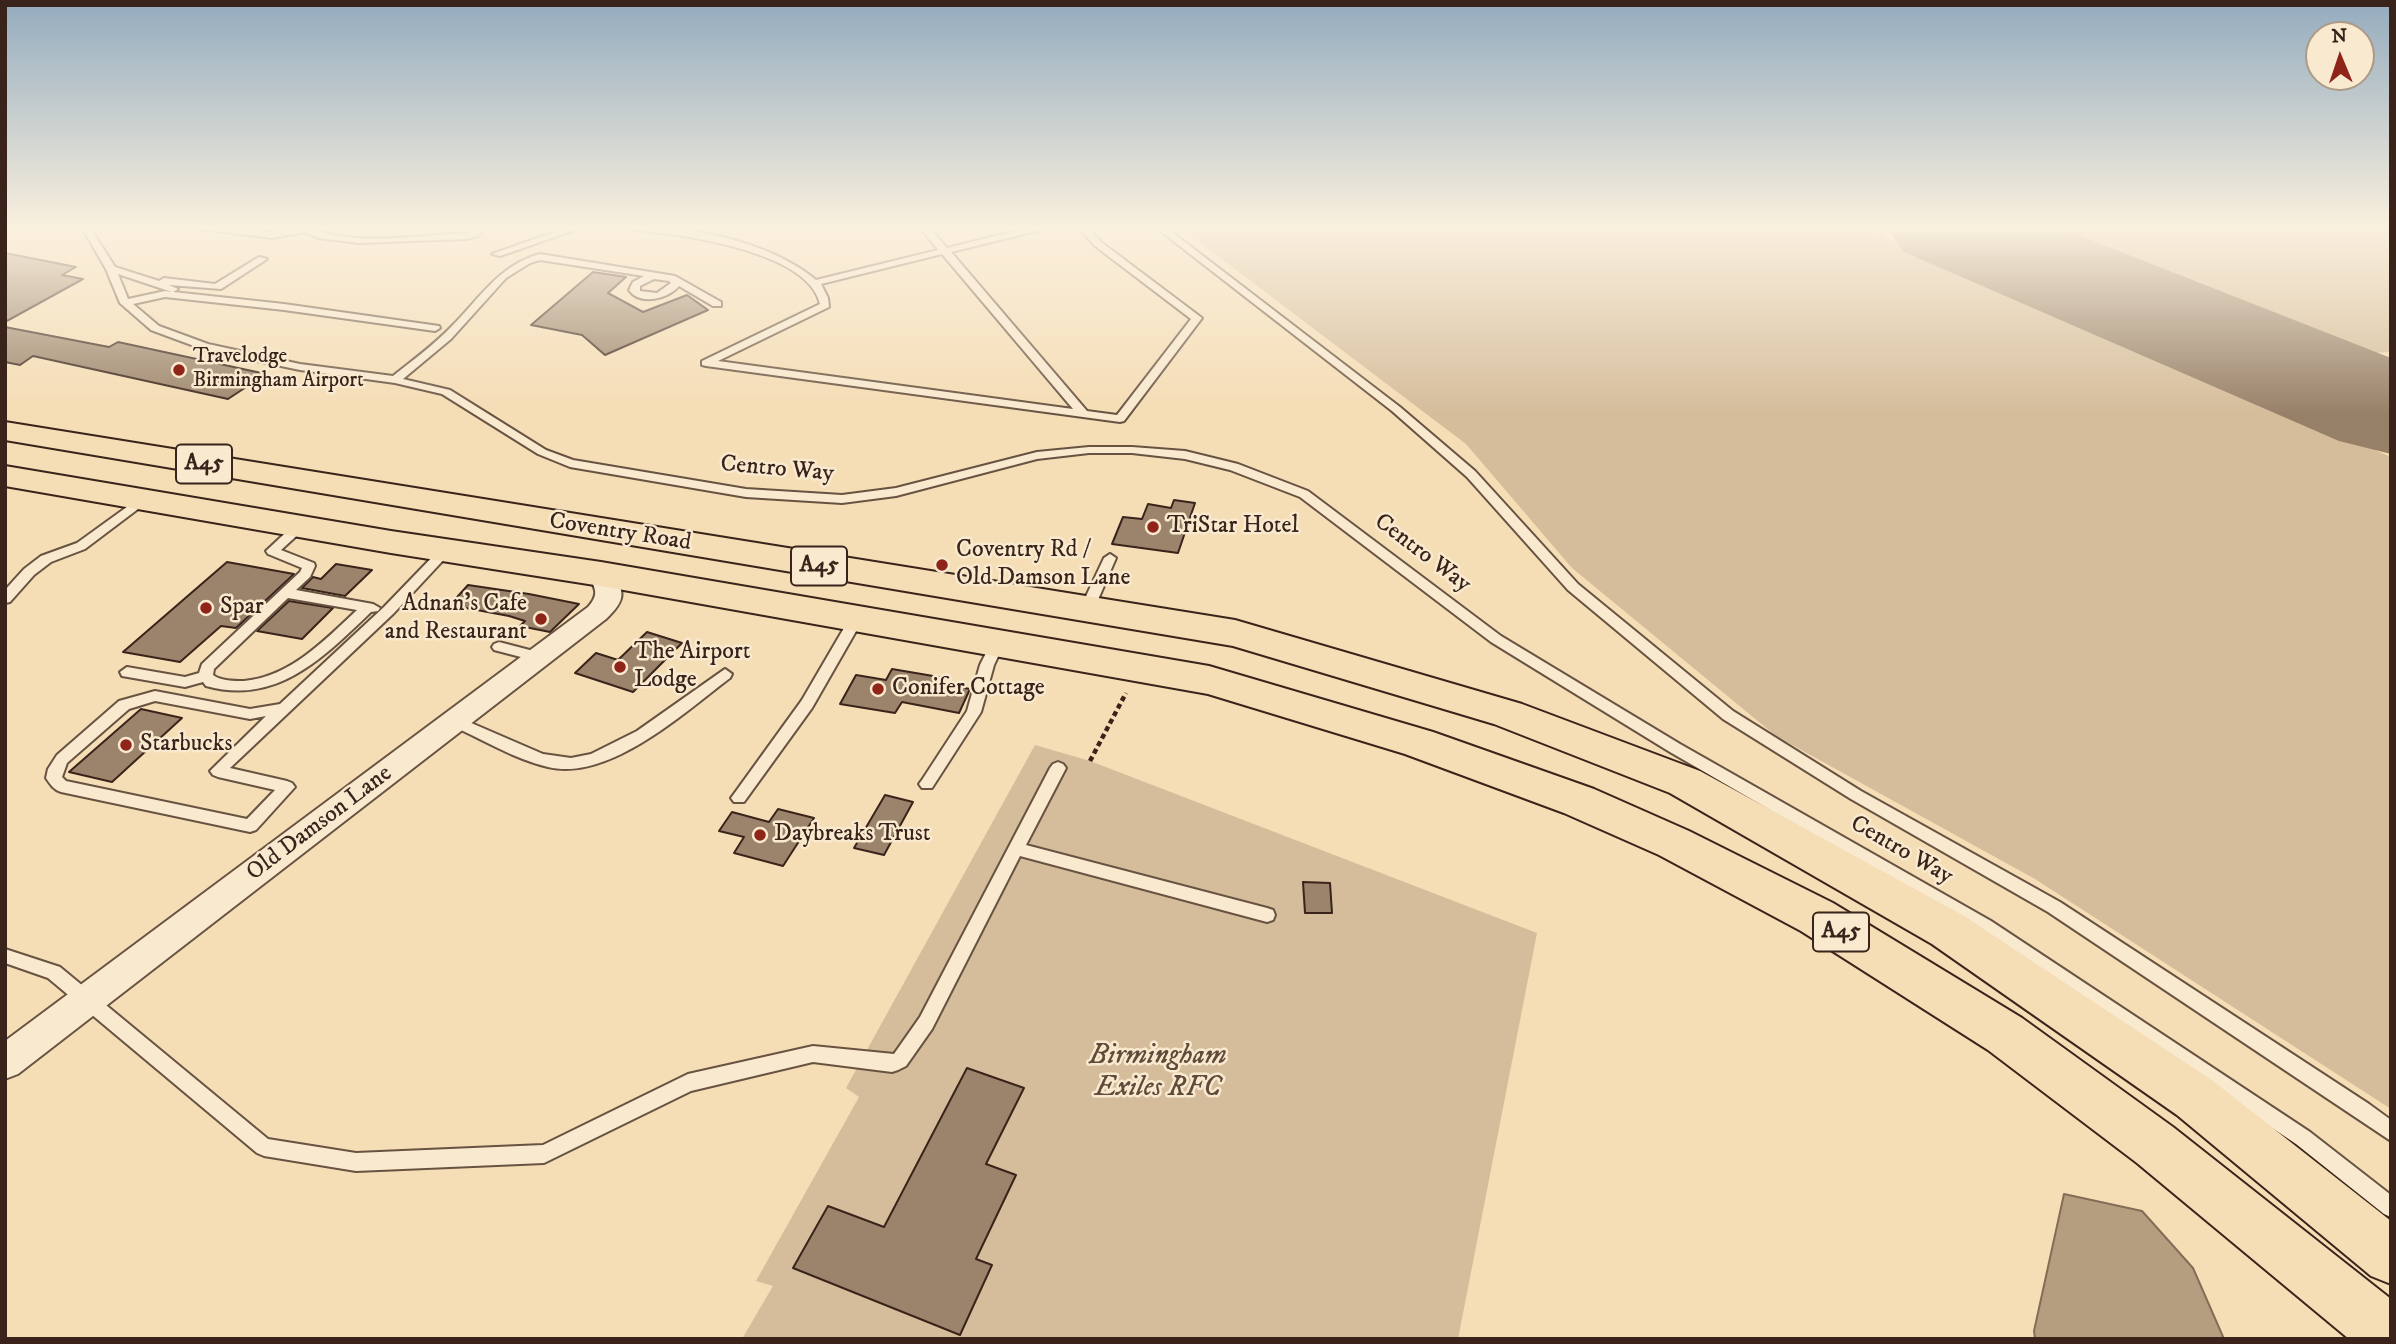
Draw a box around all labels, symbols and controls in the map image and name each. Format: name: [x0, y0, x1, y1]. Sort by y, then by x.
north arrow: [2305, 21, 2375, 91]
text: N: [2331, 25, 2348, 48]
place label: Travelodge Birmingham Airport: [193, 345, 364, 395]
marker: Travelodge Birmingham Airport: [171, 362, 187, 378]
road number: A45: [176, 445, 232, 484]
street label: Centro Way: [719, 451, 835, 489]
street label: Coventry Road: [547, 508, 693, 558]
street label: Centro Way: [1368, 508, 1476, 600]
place label: TriStar Hotel: [1167, 513, 1299, 541]
marker: TriStar Hotel: [1145, 519, 1161, 535]
place label: Coventry Rd / Old Damson Lane: [956, 537, 1131, 593]
road number: A45: [791, 546, 847, 586]
marker: Coventry Rd / Old Damson Lane: [934, 557, 950, 573]
place label: Adnan's Cafe and Restaurant: [385, 591, 527, 647]
place label: Spar: [220, 594, 264, 622]
marker: Spar: [198, 600, 214, 616]
marker: Adnan's Cafe and Restaurant: [533, 611, 549, 627]
place label: The Airport Lodge: [634, 639, 750, 695]
marker: The Airport Lodge: [612, 659, 628, 675]
place label: Conifer Cottage: [892, 675, 1045, 703]
marker: Conifer Cottage: [870, 681, 886, 697]
place label: Starbucks: [140, 731, 232, 759]
marker: Starbucks: [118, 737, 134, 753]
street label: Old Damson Lane: [242, 760, 398, 888]
street label: Centro Way: [1845, 810, 1957, 892]
place label: Daybreaks Trust: [774, 821, 931, 849]
marker: Daybreaks Trust: [752, 827, 768, 843]
road number: A45: [1813, 912, 1869, 951]
park label: Birmingham Exiles RFC: [1089, 1040, 1227, 1106]

